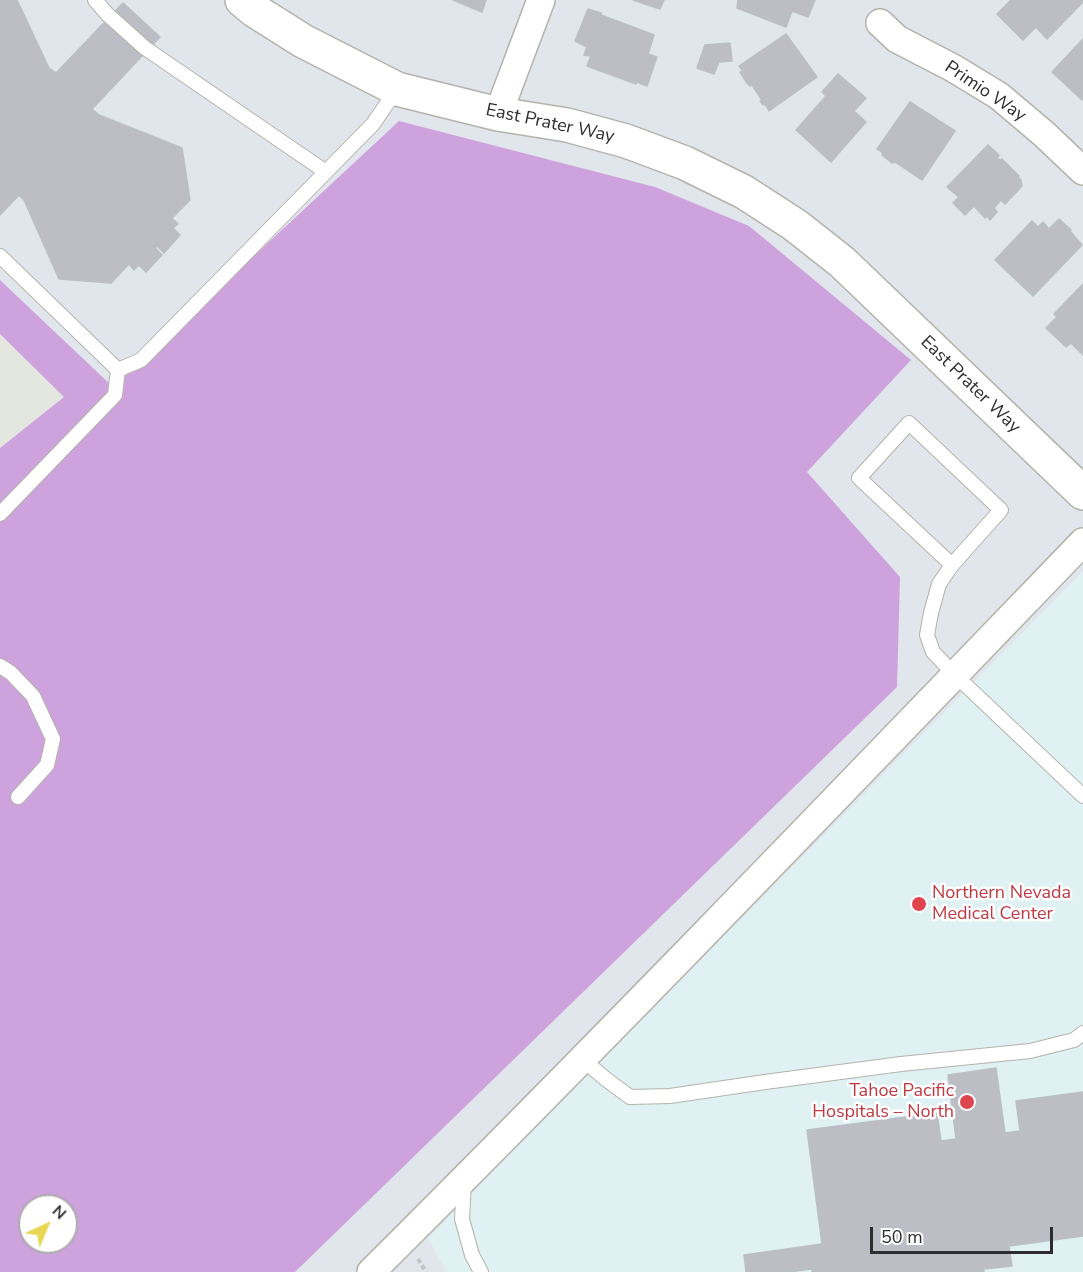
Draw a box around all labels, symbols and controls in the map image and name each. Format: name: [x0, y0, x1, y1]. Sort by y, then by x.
street label: Primio Way: [940, 57, 1030, 127]
street label: East Prater Way: [484, 100, 616, 148]
street label: East Prater Way: [915, 332, 1025, 438]
place label: Northern Nevada Medical Center: [932, 883, 1071, 926]
marker: Northern Nevada Medical Center: [910, 895, 928, 913]
place label: Tahoe Pacific Hospitals – North: [812, 1081, 954, 1124]
marker: Tahoe Pacific Hospitals – North: [958, 1093, 976, 1111]
north arrow: [18, 1194, 78, 1254]
text: N: [47, 1200, 71, 1225]
scale bar: [873, 1215, 1056, 1253]
text: 50 m: [881, 1225, 923, 1249]

